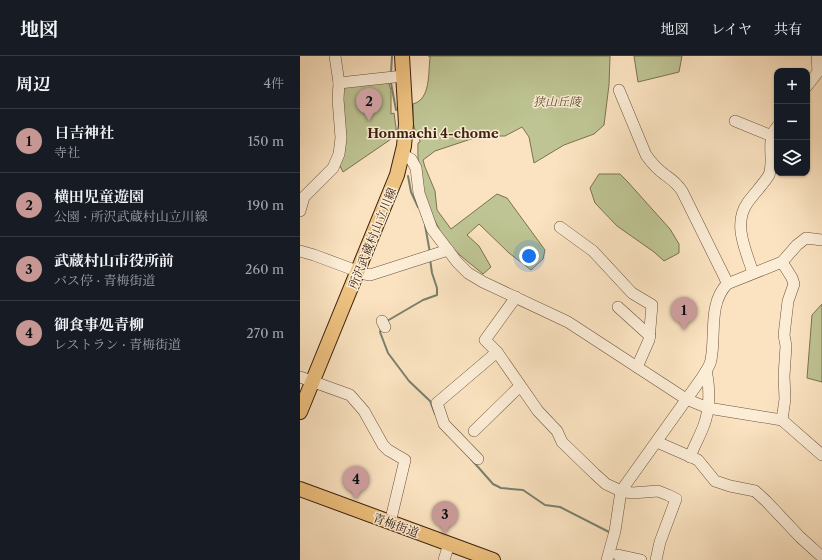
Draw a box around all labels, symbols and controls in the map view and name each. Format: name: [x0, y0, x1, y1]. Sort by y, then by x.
text: 地図: [20, 18, 58, 41]
text: 地図: [661, 20, 689, 38]
text: レイヤ: [711, 20, 752, 38]
text: 共有: [774, 20, 802, 38]
map controls: [774, 68, 810, 176]
button: +: [774, 68, 810, 104]
text: 周辺: [16, 74, 50, 94]
text: 4件: [263, 75, 284, 91]
pin: 2: [356, 88, 382, 121]
park label: 狭山丘陵: [533, 94, 583, 109]
button: −: [774, 104, 810, 140]
text: 日吉神社: [54, 123, 114, 142]
district label: Honmachi 4-chome: [367, 125, 499, 141]
text: 1: [26, 133, 32, 149]
text: 150 m: [248, 133, 284, 149]
button: layers: [774, 140, 810, 176]
text: 寺社: [54, 144, 80, 160]
street label: 所沢武蔵村山立川線: [345, 185, 399, 291]
text: 横田児童遊園: [54, 187, 144, 206]
text: 2: [25, 197, 33, 213]
text: 190 m: [247, 197, 284, 213]
text: 公園 · 所沢武蔵村山立川線: [54, 208, 208, 224]
your location: [519, 246, 539, 266]
text: 武蔵村山市役所前: [54, 251, 174, 270]
text: 3: [25, 261, 33, 277]
text: 260 m: [245, 261, 284, 277]
text: バス停 · 青梅街道: [54, 272, 156, 288]
pin: 1: [671, 297, 697, 330]
text: 御食事処青柳: [54, 315, 144, 334]
text: 4: [25, 325, 33, 341]
text: 270 m: [246, 325, 284, 341]
text: レストラン · 青梅街道: [54, 336, 181, 352]
pin: 4: [343, 466, 369, 499]
pin: 3: [432, 501, 458, 534]
street label: 青梅街道: [371, 510, 421, 540]

